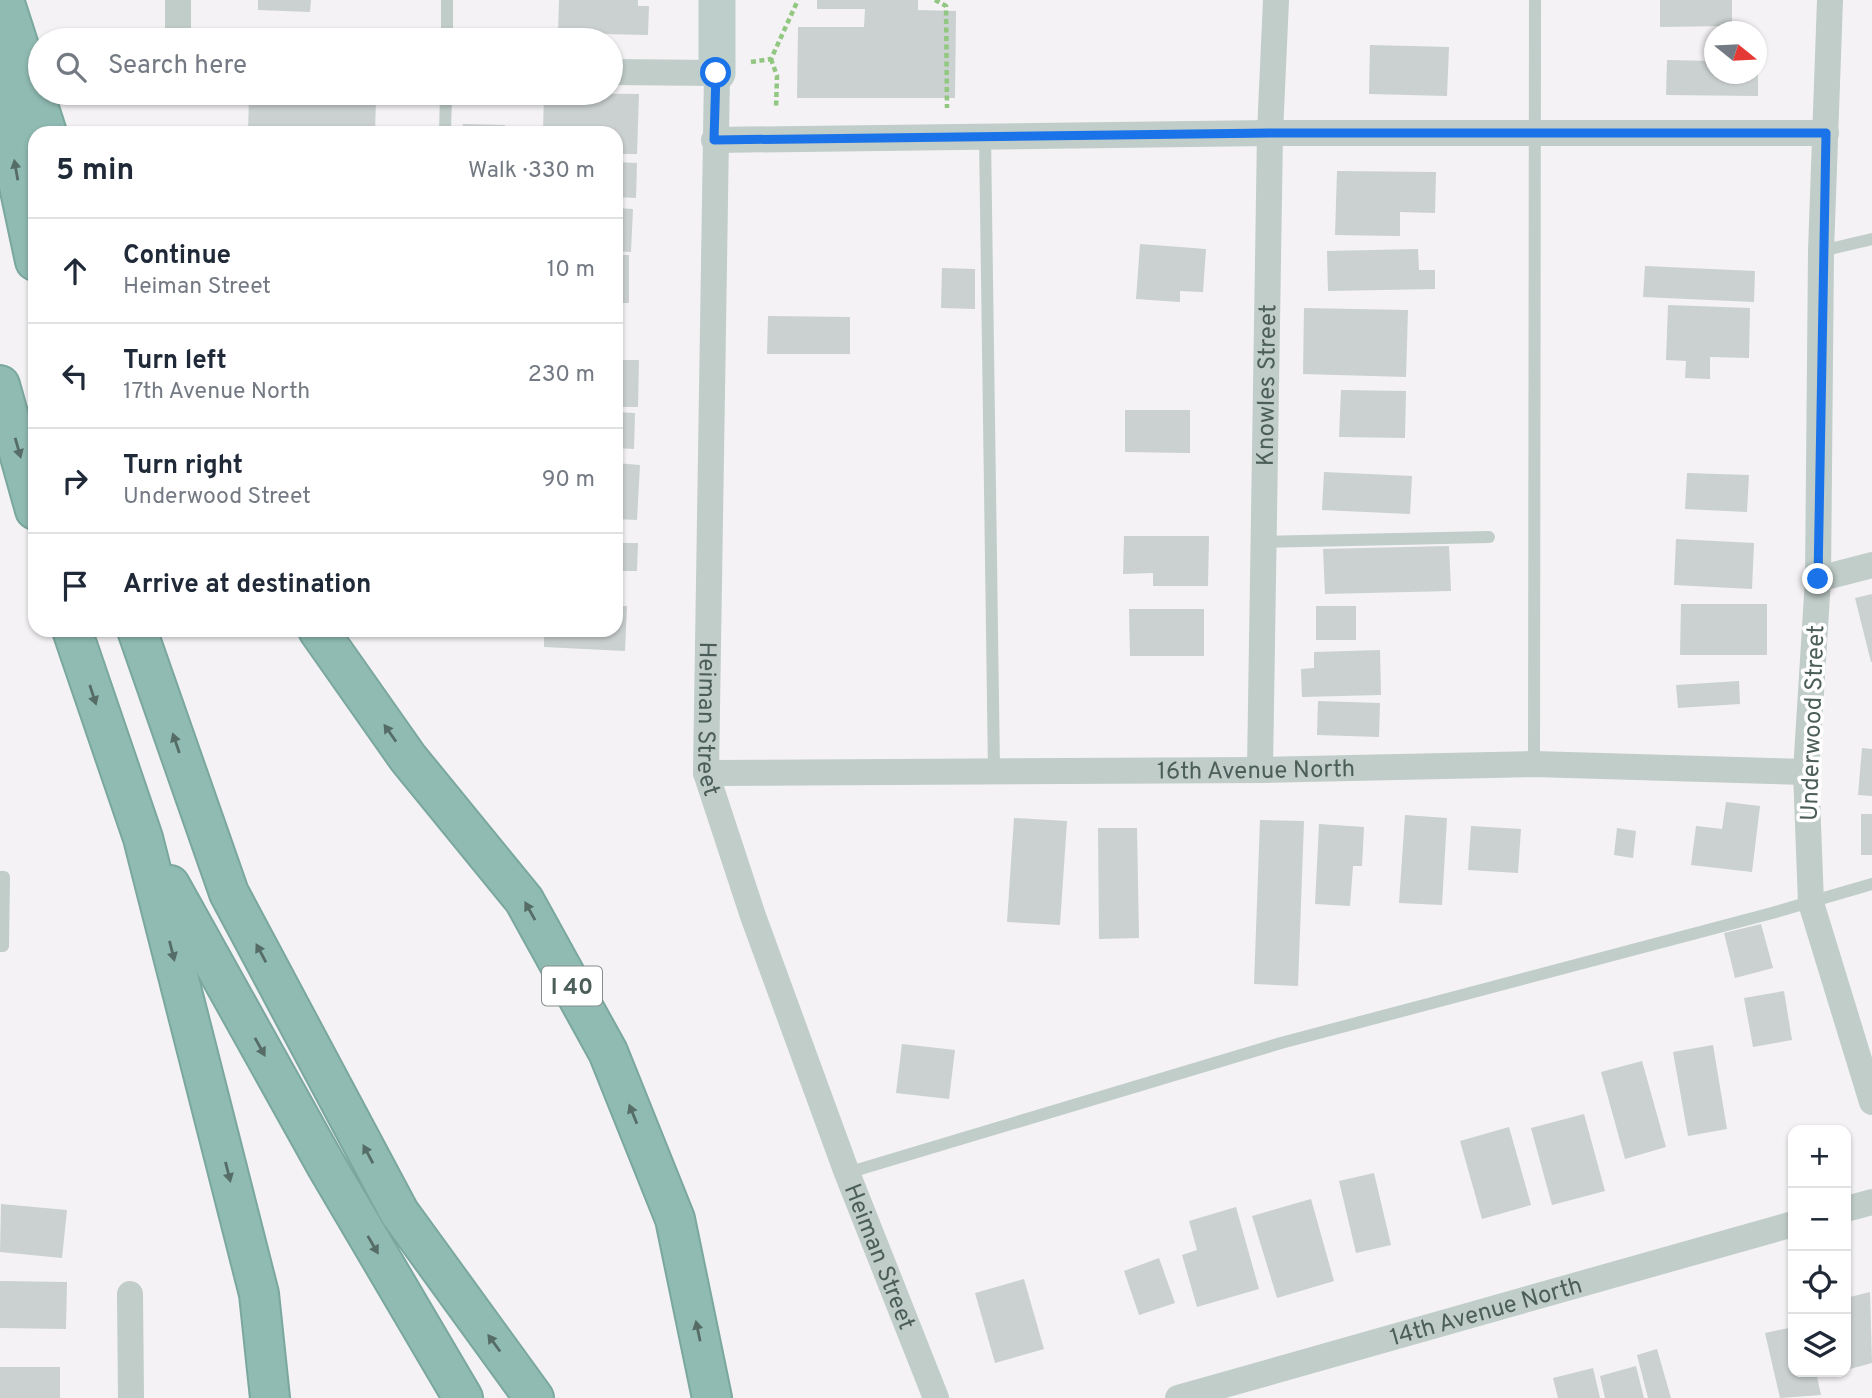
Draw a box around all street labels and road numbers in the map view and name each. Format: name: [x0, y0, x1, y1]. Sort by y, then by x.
street label: Knowles Street: [1252, 304, 1284, 466]
street label: Underwood Street: [1796, 625, 1832, 822]
street label: Heiman Street: [689, 641, 726, 800]
street label: 16th Avenue North: [1157, 755, 1355, 788]
road number: I 40: [542, 967, 602, 1006]
street label: Heiman Street: [836, 1180, 921, 1335]
street label: 14th Avenue North: [1387, 1271, 1586, 1354]

